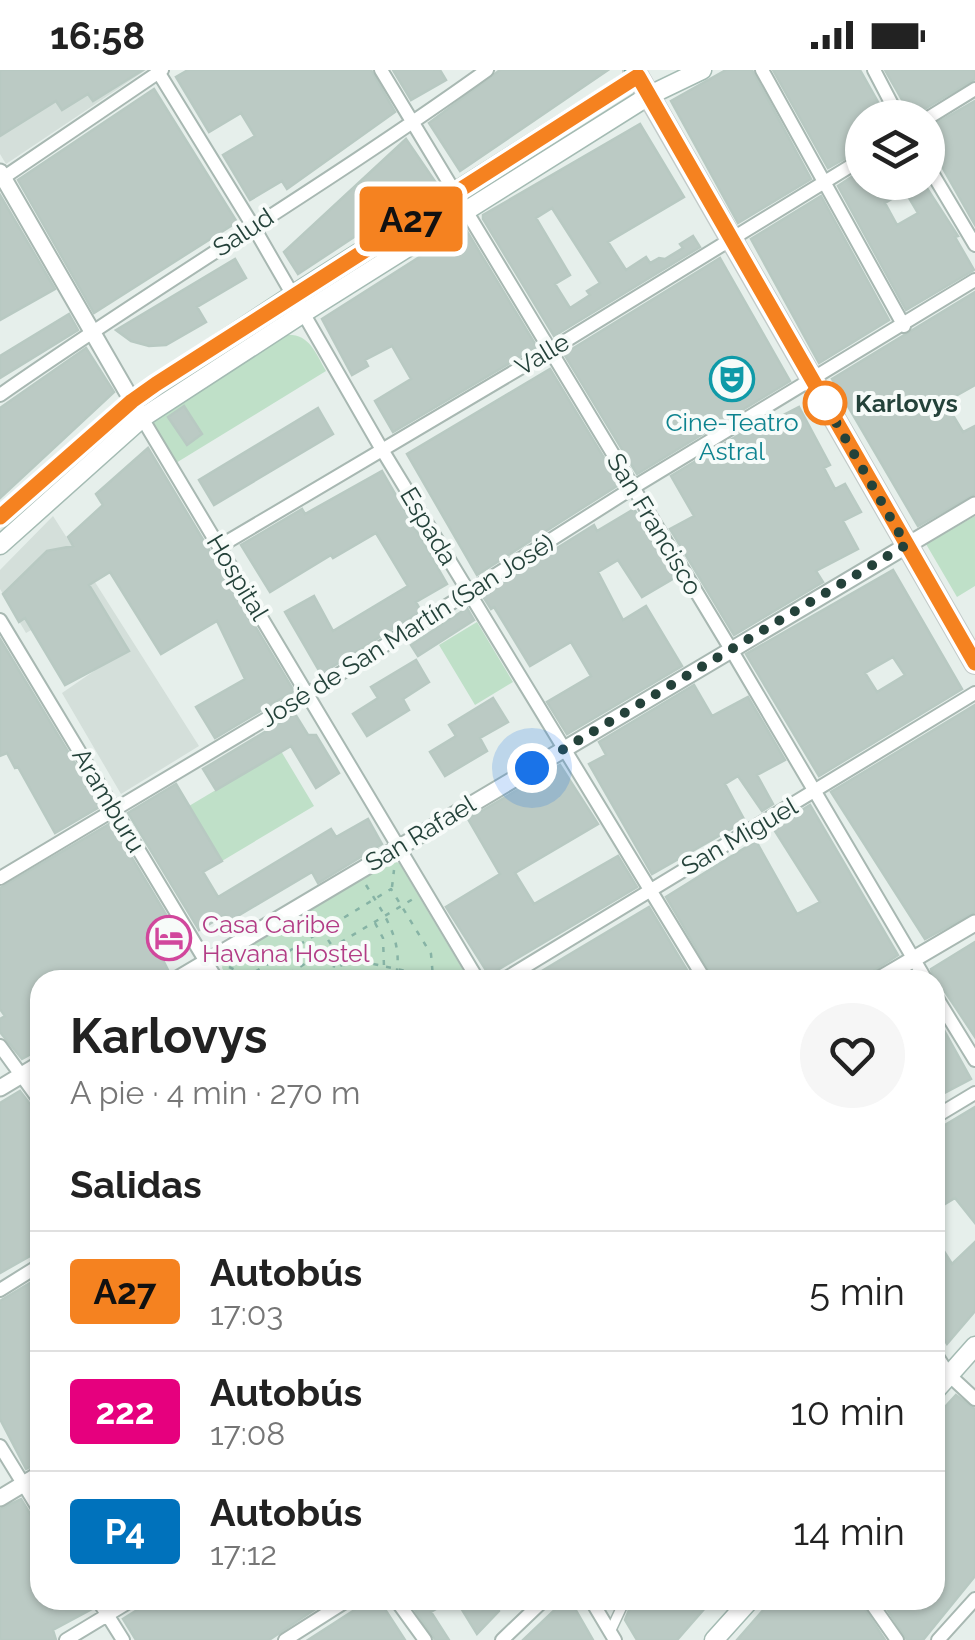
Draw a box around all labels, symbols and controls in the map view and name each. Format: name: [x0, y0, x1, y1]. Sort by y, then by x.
text: 16:58: [50, 13, 145, 58]
map controls: [845, 100, 945, 200]
button: layers: [845, 100, 945, 200]
line badge: A27: [354, 186, 468, 252]
text: A27: [380, 199, 442, 240]
street label: Salud: [207, 201, 279, 263]
street label: Valle: [510, 326, 574, 382]
theatre icon: Cine-Teatro Astral: [709, 356, 755, 402]
marker: Karlovys: [804, 382, 846, 424]
place label: Karlovys: [855, 388, 958, 418]
place label: Cine-Teatro Astral: [665, 407, 799, 466]
street label: San Francisco: [601, 448, 709, 600]
street label: Espada: [394, 482, 464, 570]
street label: José de San Martín (San José): [255, 527, 559, 733]
street label: Hospital: [201, 529, 275, 626]
street label: Aramburu: [66, 743, 152, 857]
your location: [507, 743, 557, 793]
street label: San Rafael: [360, 788, 480, 877]
street label: San Miguel: [676, 791, 802, 881]
place label: Casa Caribe Havana Hostel: [202, 909, 370, 968]
hotel icon: Casa Caribe Havana Hostel: [146, 915, 192, 961]
button: heart: [800, 1003, 905, 1108]
text: Karlovys: [70, 1008, 267, 1064]
text: A pie · 4 min · 270 m: [70, 1074, 361, 1111]
text: Salidas: [70, 1162, 202, 1207]
text: Autobús: [210, 1250, 362, 1295]
text: 5 min: [809, 1269, 905, 1314]
text: A27: [94, 1271, 156, 1312]
text: 17:03: [210, 1295, 283, 1332]
text: Autobús: [210, 1370, 362, 1415]
text: 10 min: [790, 1389, 905, 1434]
text: 222: [95, 1391, 155, 1432]
text: 17:08: [210, 1415, 285, 1452]
text: Autobús: [210, 1490, 362, 1535]
text: 14 min: [793, 1509, 905, 1554]
text: P4: [105, 1511, 145, 1552]
text: 17:12: [210, 1535, 277, 1572]

